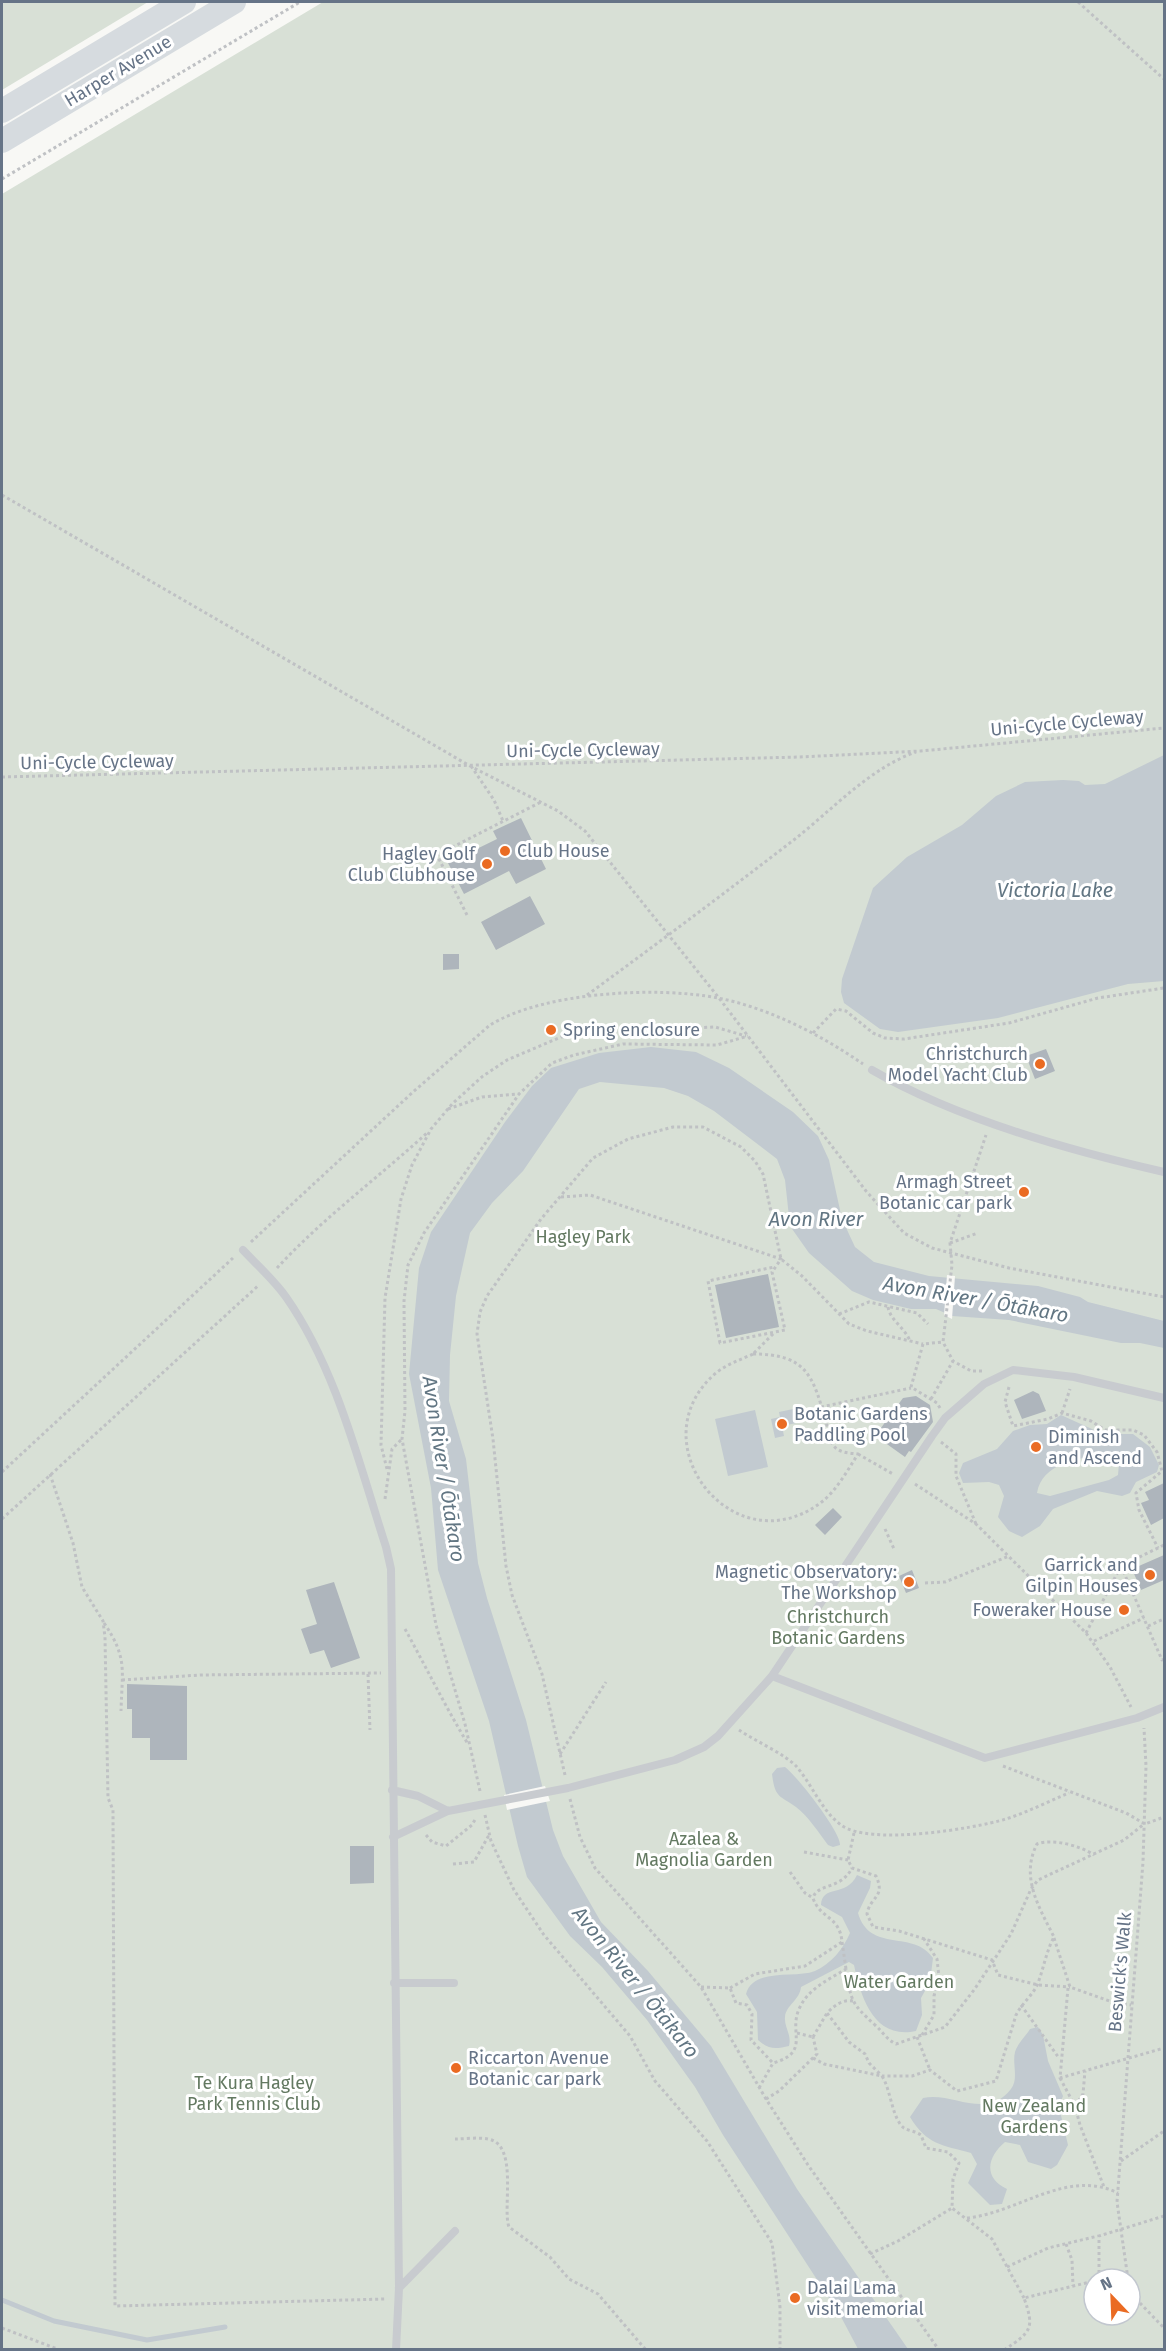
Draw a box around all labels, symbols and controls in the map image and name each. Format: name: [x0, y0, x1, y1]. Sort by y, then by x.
street label: Harper Avenue: [60, 30, 176, 112]
street label: Uni-Cycle Cycleway: [989, 705, 1145, 741]
street label: Uni-Cycle Cycleway: [506, 738, 660, 762]
street label: Uni-Cycle Cycleway: [20, 750, 174, 774]
place label: Club House: [517, 840, 610, 862]
place label: Hagley Golf Club Clubhouse: [348, 843, 477, 886]
marker: Club House: [498, 844, 512, 858]
marker: Hagley Golf Club Clubhouse: [480, 857, 494, 871]
water label: Victoria Lake: [997, 878, 1113, 902]
place label: Spring enclosure: [563, 1019, 700, 1041]
marker: Spring enclosure: [544, 1023, 558, 1037]
place label: Christchurch Model Yacht Club: [888, 1043, 1028, 1086]
marker: Christchurch Model Yacht Club: [1033, 1057, 1047, 1071]
place label: Armagh Street Botanic car park: [879, 1171, 1013, 1214]
marker: Armagh Street Botanic car park: [1017, 1185, 1031, 1199]
water label: Avon River: [768, 1207, 865, 1231]
park label: Hagley Park: [535, 1226, 631, 1248]
water label: Avon River / Ōtākaro: [880, 1271, 1071, 1327]
water label: Avon River / Ōtākaro: [417, 1373, 471, 1564]
place label: Botanic Gardens Paddling Pool: [794, 1403, 928, 1446]
marker: Botanic Gardens Paddling Pool: [775, 1417, 789, 1431]
place label: Diminish and Ascend: [1048, 1426, 1142, 1469]
marker: Diminish and Ascend: [1029, 1440, 1043, 1454]
place label: Garrick and Gilpin Houses: [1025, 1554, 1138, 1597]
place label: Magnetic Observatory: The Workshop: [715, 1561, 897, 1604]
marker: Garrick and Gilpin Houses: [1143, 1568, 1157, 1582]
marker: Magnetic Observatory: The Workshop: [902, 1575, 916, 1589]
place label: Foweraker House: [972, 1599, 1112, 1621]
marker: Foweraker House: [1117, 1603, 1131, 1617]
park label: Christchurch Botanic Gardens: [771, 1606, 905, 1649]
park label: Azalea & Magnolia Garden: [635, 1828, 773, 1871]
water label: Avon River / Ōtākaro: [567, 1901, 704, 2063]
street label: Beswick's Walk: [1104, 1910, 1136, 2033]
park label: Water Garden: [844, 1971, 954, 1993]
place label: Riccarton Avenue Botanic car park: [468, 2047, 609, 2090]
marker: Riccarton Avenue Botanic car park: [449, 2061, 463, 2075]
park label: Te Kura Hagley Park Tennis Club: [187, 2072, 321, 2115]
park label: New Zealand Gardens: [982, 2095, 1086, 2138]
north arrow: [1082, 2267, 1142, 2327]
text: N: [1098, 2273, 1115, 2294]
place label: Dalai Lama visit memorial: [807, 2277, 924, 2320]
marker: Dalai Lama visit memorial: [788, 2291, 802, 2305]

